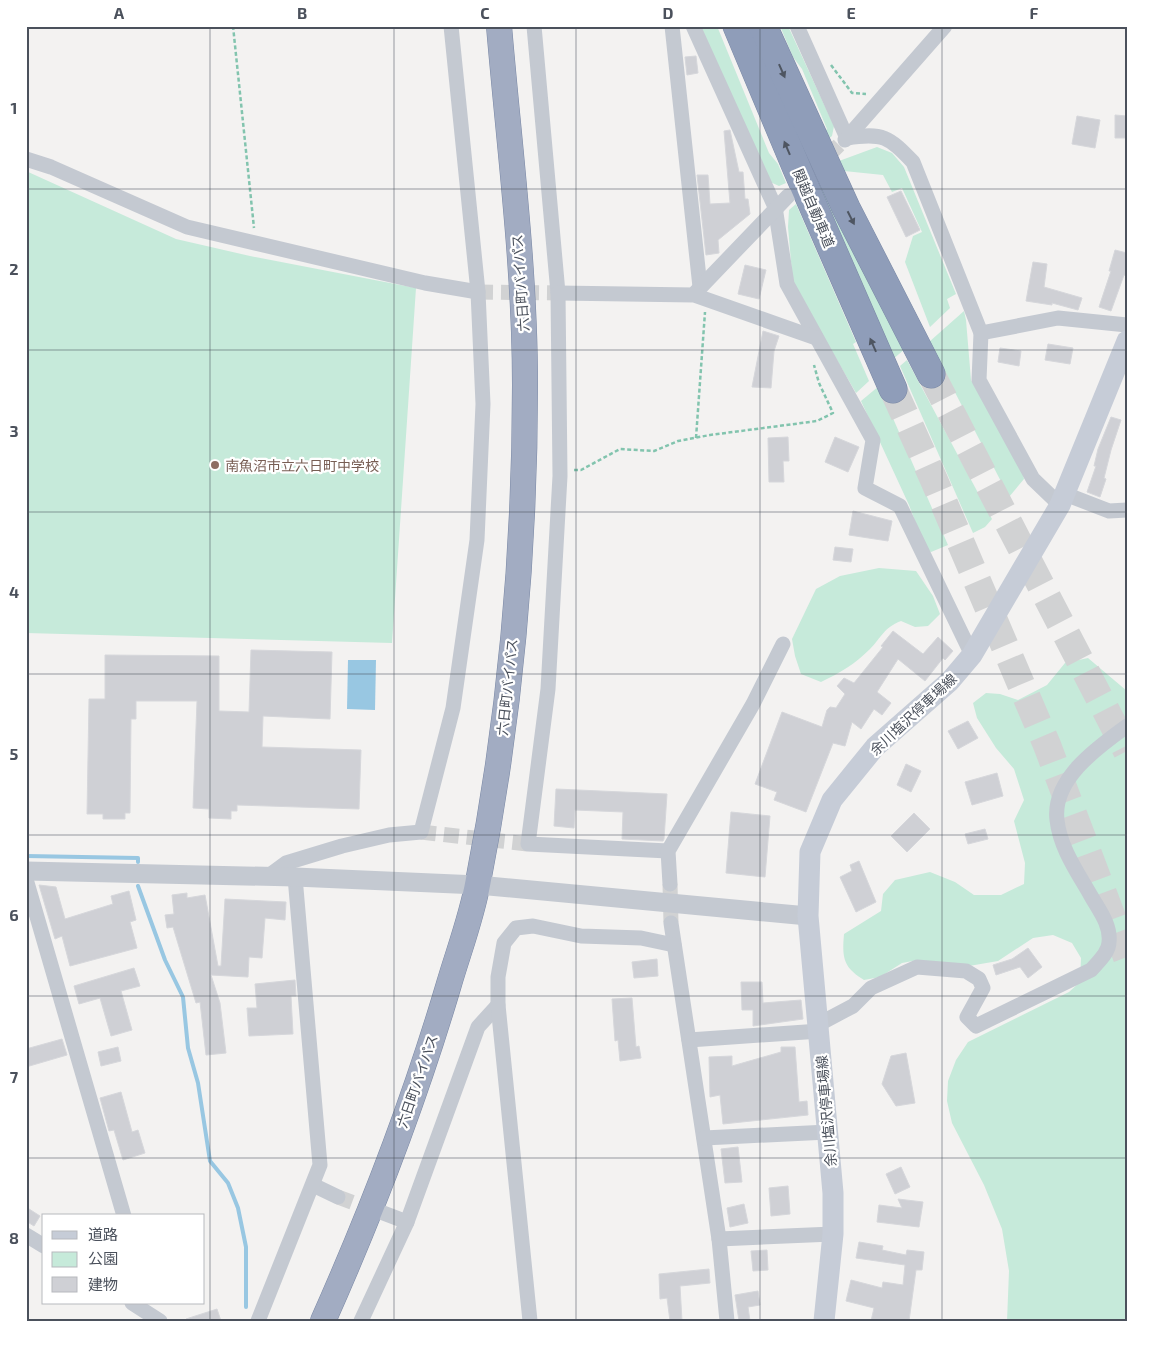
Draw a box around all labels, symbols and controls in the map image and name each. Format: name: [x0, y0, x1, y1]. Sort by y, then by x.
text: A: [114, 3, 125, 22]
text: B: [297, 3, 307, 22]
text: C: [480, 3, 490, 22]
text: D: [663, 3, 674, 22]
text: E: [846, 3, 856, 22]
text: F: [1030, 3, 1039, 22]
one-way arrow: [779, 64, 787, 78]
text: 1: [11, 98, 17, 117]
one-way arrow: [783, 141, 791, 155]
street label: 関越自動車道: [790, 166, 838, 250]
one-way arrow: [847, 211, 855, 226]
street label: 六日町バイパス: [508, 234, 532, 332]
text: 2: [9, 259, 19, 278]
one-way arrow: [869, 338, 877, 352]
text: 3: [9, 421, 19, 440]
place label: 南魚沼市立六日町中学校: [225, 457, 379, 474]
marker: 南魚沼市立六日町中学校: [209, 459, 221, 471]
text: 4: [9, 582, 19, 601]
street label: 六日町バイパス: [493, 638, 521, 736]
street label: 余川塩沢停車場線: [866, 670, 960, 758]
text: 5: [10, 744, 19, 763]
text: 6: [9, 905, 19, 924]
street label: 六日町バイパス: [393, 1032, 441, 1130]
street label: 余川塩沢停車場線: [813, 1054, 839, 1168]
text: 7: [10, 1067, 19, 1086]
legend: [42, 1214, 205, 1304]
text: 道路: [88, 1225, 118, 1243]
text: 8: [9, 1228, 19, 1247]
text: 公園: [88, 1249, 118, 1267]
text: 建物: [88, 1275, 118, 1293]

